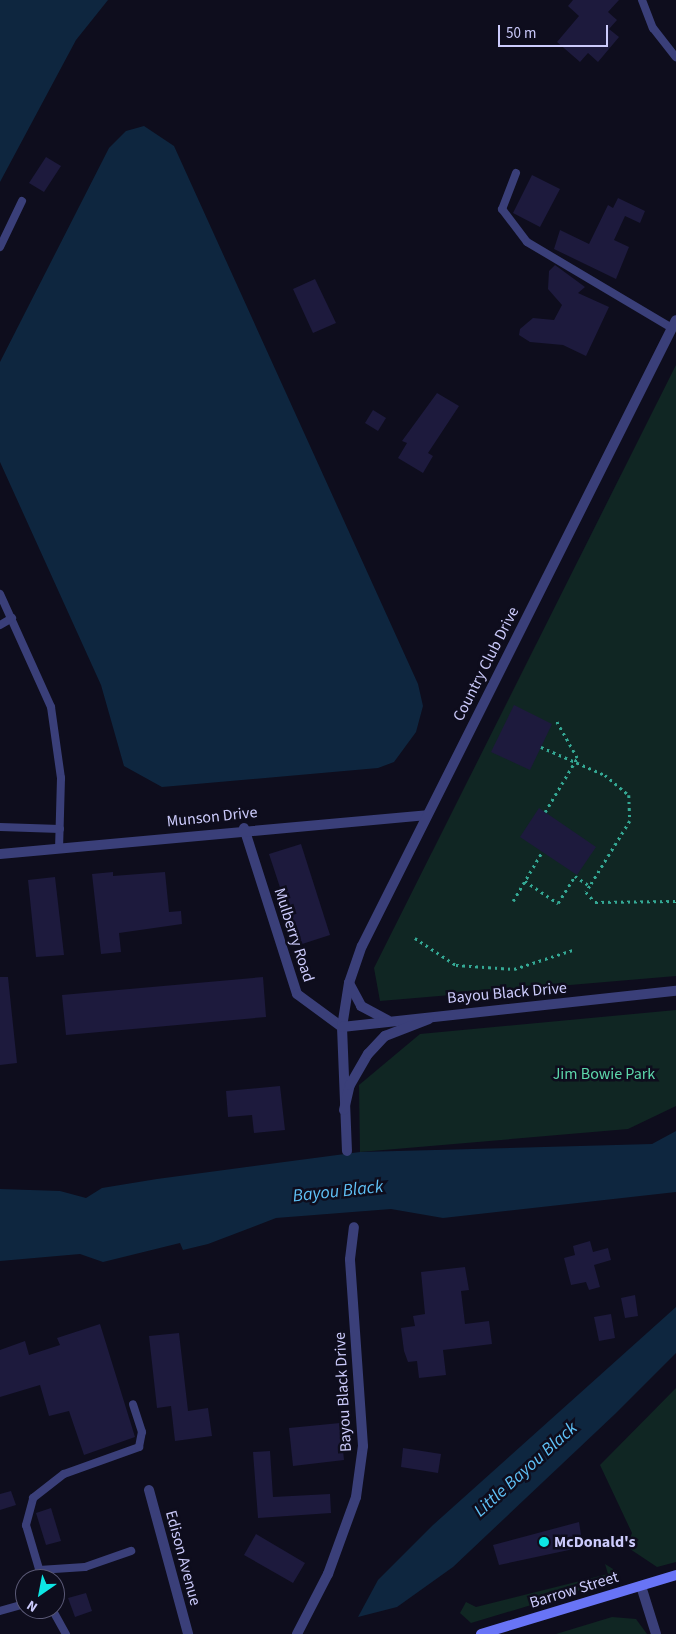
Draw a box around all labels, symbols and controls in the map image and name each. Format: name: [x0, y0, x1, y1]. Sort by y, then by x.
scale bar: [501, 15, 611, 47]
text: 50 m: [506, 23, 536, 44]
street label: Country Club Drive: [449, 604, 523, 724]
street label: Munson Drive: [166, 803, 258, 831]
street label: Mulberry Road: [270, 886, 318, 984]
street label: Bayou Black Drive: [446, 978, 568, 1008]
park label: Jim Bowie Park: [553, 1064, 655, 1084]
water label: Bayou Black: [292, 1177, 384, 1207]
street label: Bayou Black Drive: [330, 1332, 356, 1452]
water label: Little Bayou Black: [470, 1418, 582, 1522]
street label: Edison Avenue: [161, 1508, 205, 1608]
place label: McDonald's: [554, 1532, 636, 1552]
marker: McDonald's: [538, 1536, 550, 1548]
street label: Barrow Street: [527, 1567, 621, 1613]
north arrow: [15, 1569, 65, 1619]
text: N: [23, 1595, 42, 1617]

